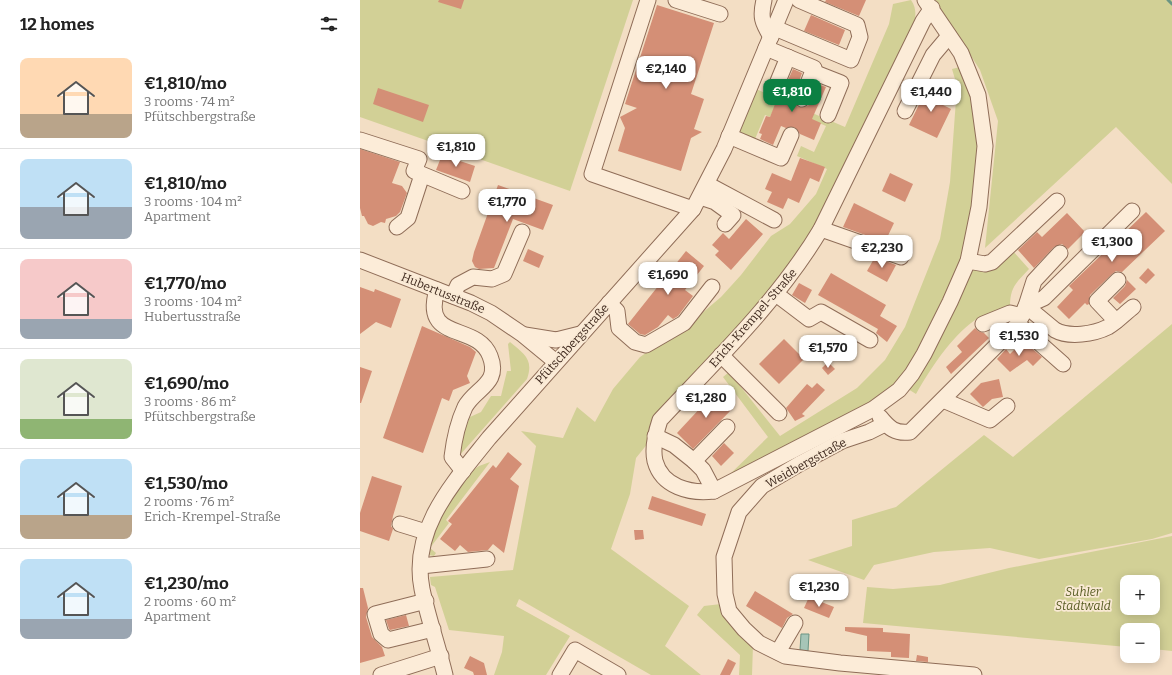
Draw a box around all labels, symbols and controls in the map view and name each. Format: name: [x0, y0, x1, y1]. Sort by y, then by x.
icon: filters: [318, 13, 340, 35]
text: 12 homes: [20, 14, 94, 35]
pin: €2,140: [633, 56, 699, 90]
text: €2,140: [646, 61, 687, 76]
text: €1,810/mo: [144, 73, 227, 94]
icon: home: [52, 74, 100, 122]
pin: €1,810: [759, 79, 825, 113]
pin: €1,440: [898, 79, 964, 113]
text: €1,810: [772, 84, 812, 99]
text: €1,440: [910, 84, 952, 99]
text: 3 rooms · 74 m²: [144, 94, 235, 109]
text: Pfütschbergstraße: [144, 109, 256, 124]
pin: €1,810: [423, 134, 489, 168]
text: €1,810: [436, 139, 476, 154]
text: €1,810/mo: [144, 173, 227, 194]
icon: home: [52, 175, 100, 223]
pin: €1,770: [474, 189, 540, 223]
text: 3 rooms · 104 m²: [144, 194, 242, 209]
text: €1,770: [487, 194, 527, 209]
text: Apartment: [144, 209, 211, 224]
pin: €1,300: [1079, 229, 1145, 263]
text: €1,300: [1091, 234, 1133, 249]
pin: €2,230: [849, 235, 915, 269]
text: €2,230: [861, 240, 903, 255]
pin: €1,690: [635, 262, 701, 296]
street label: Erich-Krempel-Straße: [706, 266, 800, 370]
text: €1,690: [647, 267, 689, 282]
street label: Hubertusstraße: [399, 270, 487, 316]
text: €1,770/mo: [144, 273, 226, 294]
icon: home: [52, 275, 100, 323]
text: 3 rooms · 104 m²: [144, 294, 242, 309]
street label: Pfütschbergstraße: [532, 301, 612, 387]
text: Hubertusstraße: [144, 309, 241, 324]
pin: €1,530: [986, 323, 1052, 357]
text: €1,530: [999, 328, 1039, 343]
pin: €1,570: [795, 335, 861, 369]
text: €1,570: [808, 340, 848, 355]
text: €1,690/mo: [144, 373, 229, 394]
icon: home: [52, 375, 100, 423]
pin: €1,280: [673, 385, 739, 419]
text: €1,280: [685, 390, 727, 405]
text: 3 rooms · 86 m²: [144, 394, 236, 409]
text: Pfütschbergstraße: [144, 409, 256, 424]
street label: Weidbergstraße: [763, 435, 849, 491]
text: €1,530/mo: [144, 473, 228, 494]
icon: home: [52, 475, 100, 523]
text: 2 rooms · 76 m²: [144, 494, 234, 509]
text: Erich-Krempel-Straße: [144, 509, 281, 524]
text: €1,230/mo: [144, 573, 229, 594]
pin: €1,230: [786, 574, 852, 608]
icon: home: [52, 575, 100, 623]
map controls: [1120, 575, 1160, 663]
button: +: [1120, 575, 1160, 615]
text: €1,230: [799, 579, 839, 594]
park label: Suhler Stadtwald: [1055, 585, 1111, 613]
text: 2 rooms · 60 m²: [144, 594, 236, 609]
text: Apartment: [144, 609, 211, 624]
button: −: [1120, 623, 1160, 663]

